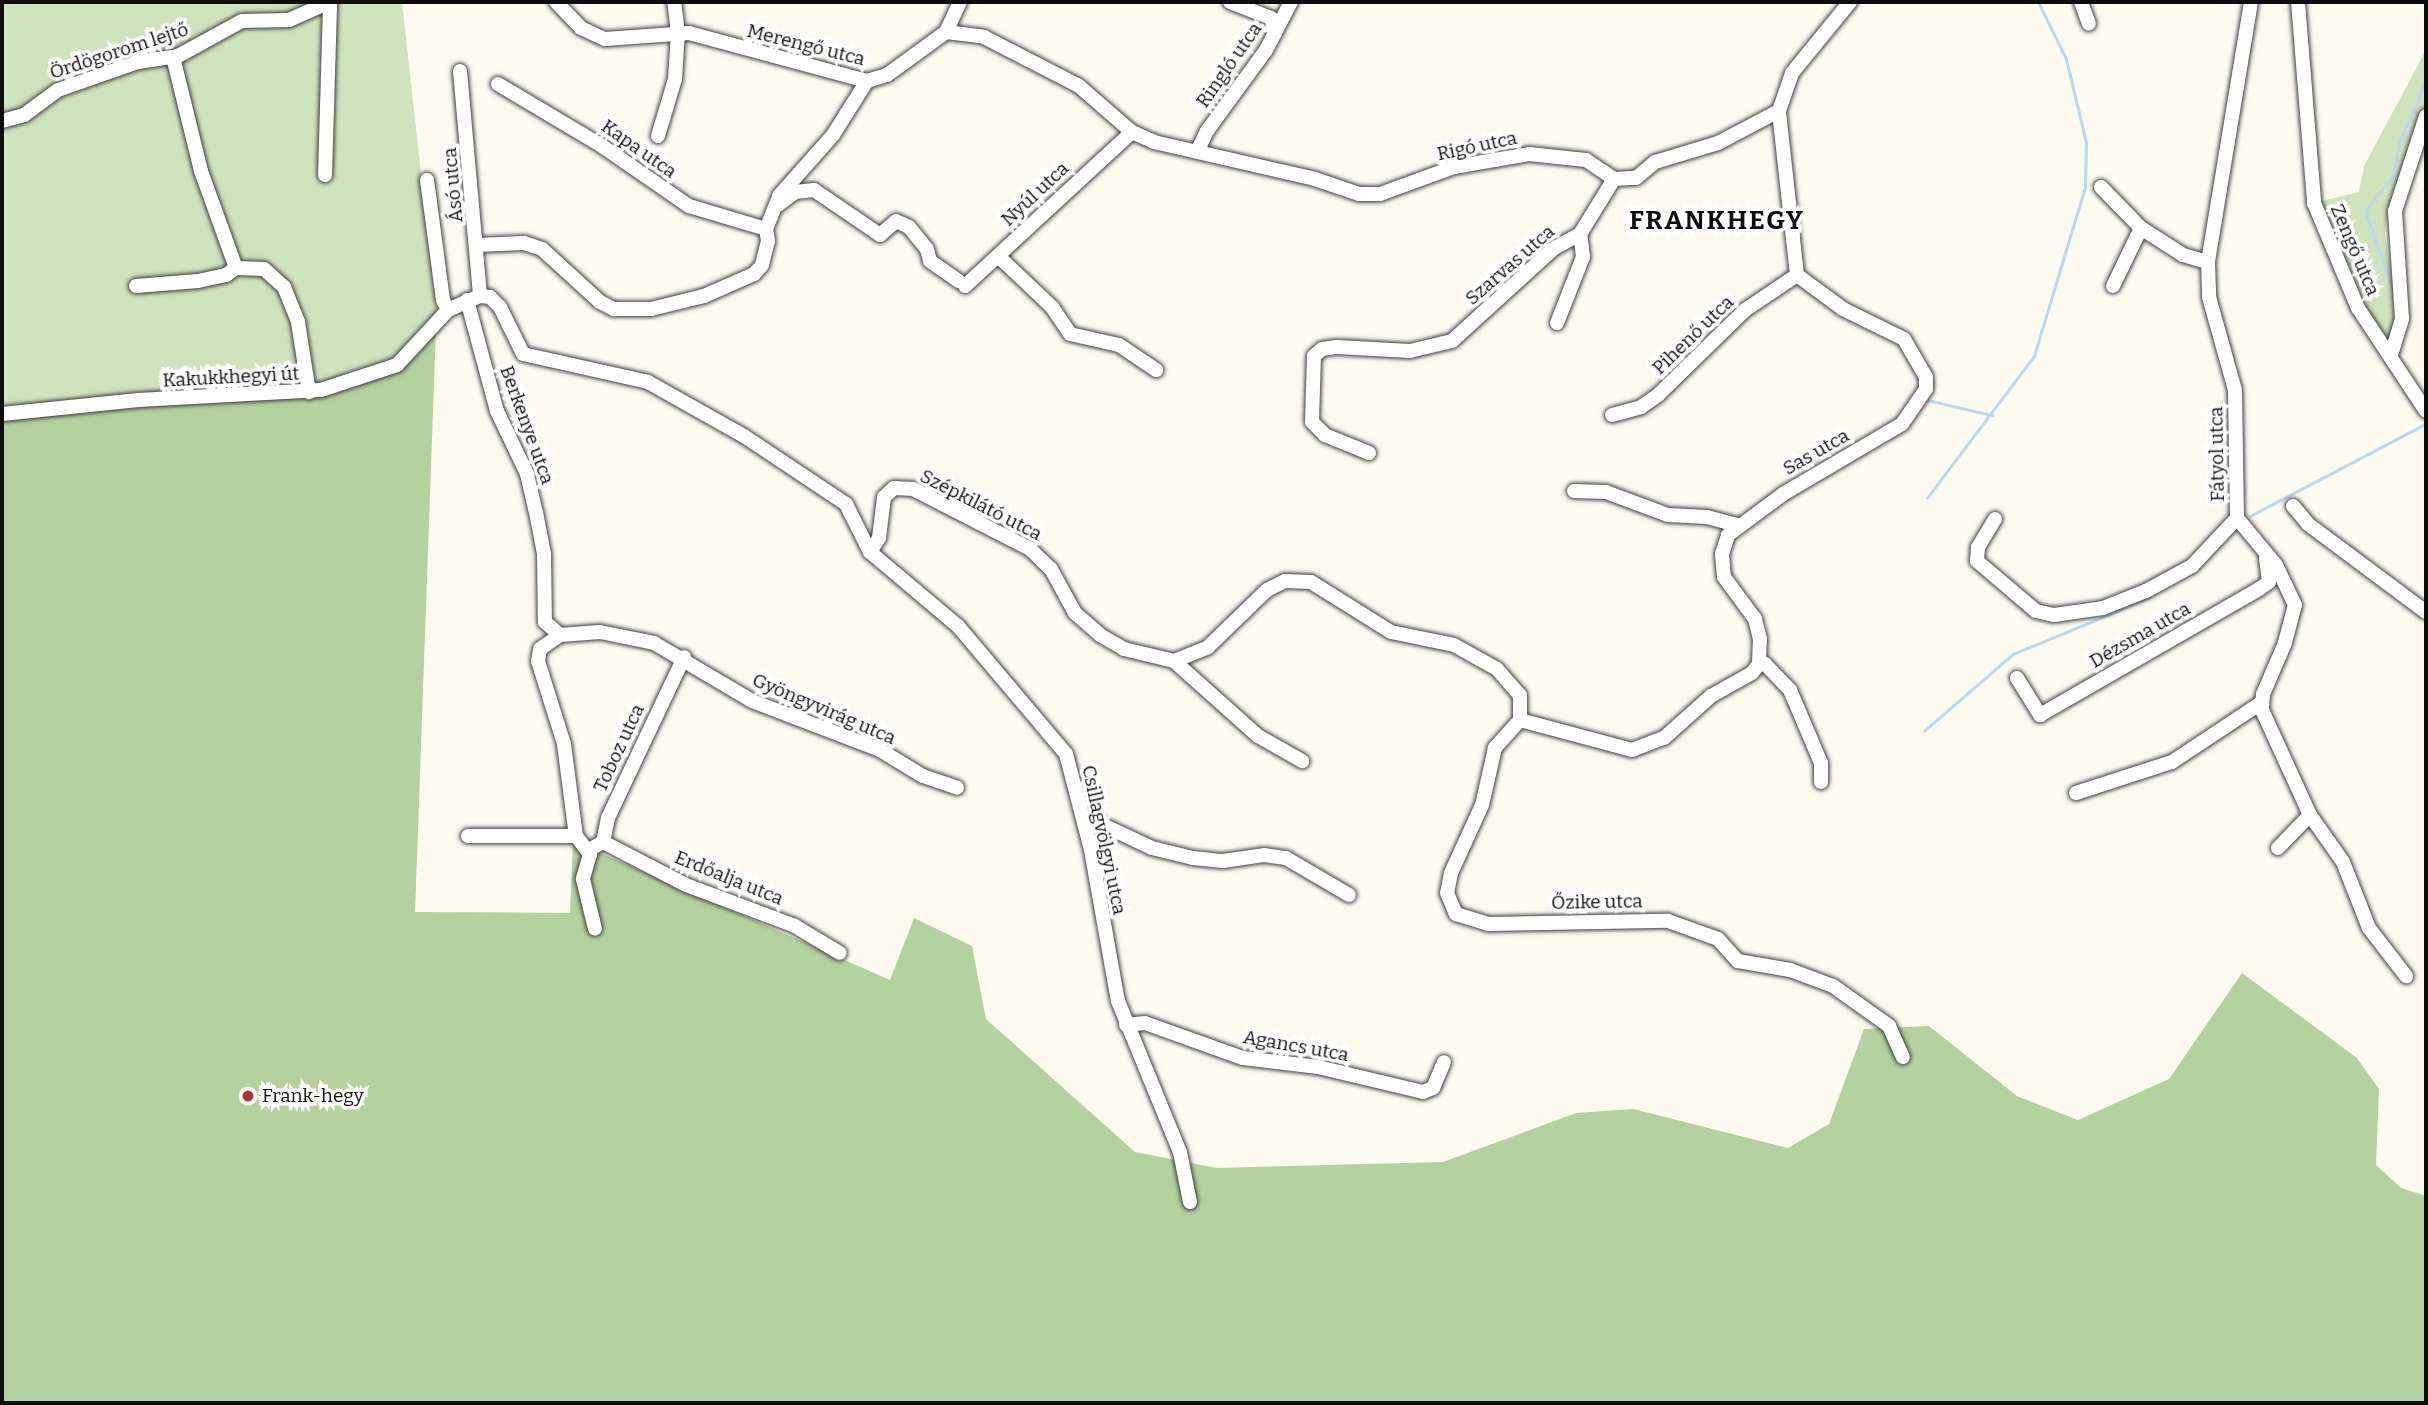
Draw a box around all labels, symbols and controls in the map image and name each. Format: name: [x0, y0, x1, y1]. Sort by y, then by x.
street label: Ördögorom lejtő: [47, 18, 191, 84]
street label: Ringló utca: [1191, 18, 1267, 112]
street label: Merengő utca: [745, 19, 867, 71]
street label: Kapa utca: [597, 115, 681, 183]
street label: Rigó utca: [1435, 126, 1519, 166]
street label: Ásó utca: [438, 147, 468, 223]
street label: Nyúl utca: [997, 157, 1073, 231]
street label: Zengő utca: [2326, 201, 2384, 299]
district label: FRANKHEGY: [1630, 205, 1804, 237]
street label: Szarvas utca: [1461, 220, 1559, 310]
street label: Pihenő utca: [1648, 291, 1738, 379]
street label: Kakukkhegyi út: [162, 362, 300, 392]
street label: Berkenye utca: [495, 363, 559, 487]
street label: Fátyol utca: [2205, 406, 2229, 502]
street label: Sas utca: [1779, 424, 1853, 480]
street label: Szépkilátó utca: [916, 465, 1046, 545]
street label: Dézsma utca: [2086, 597, 2194, 673]
street label: Gyöngyvirág utca: [749, 669, 899, 749]
street label: Toboz utca: [589, 701, 649, 795]
street label: Csillagvölgyi utca: [1077, 763, 1131, 917]
street label: Erdőalja utca: [671, 846, 787, 910]
street label: Őzike utca: [1551, 890, 1643, 914]
street label: Agancs utca: [1242, 1026, 1350, 1066]
place label: Frank-hegy: [262, 1085, 364, 1107]
marker: Frank-hegy: [240, 1088, 256, 1104]

